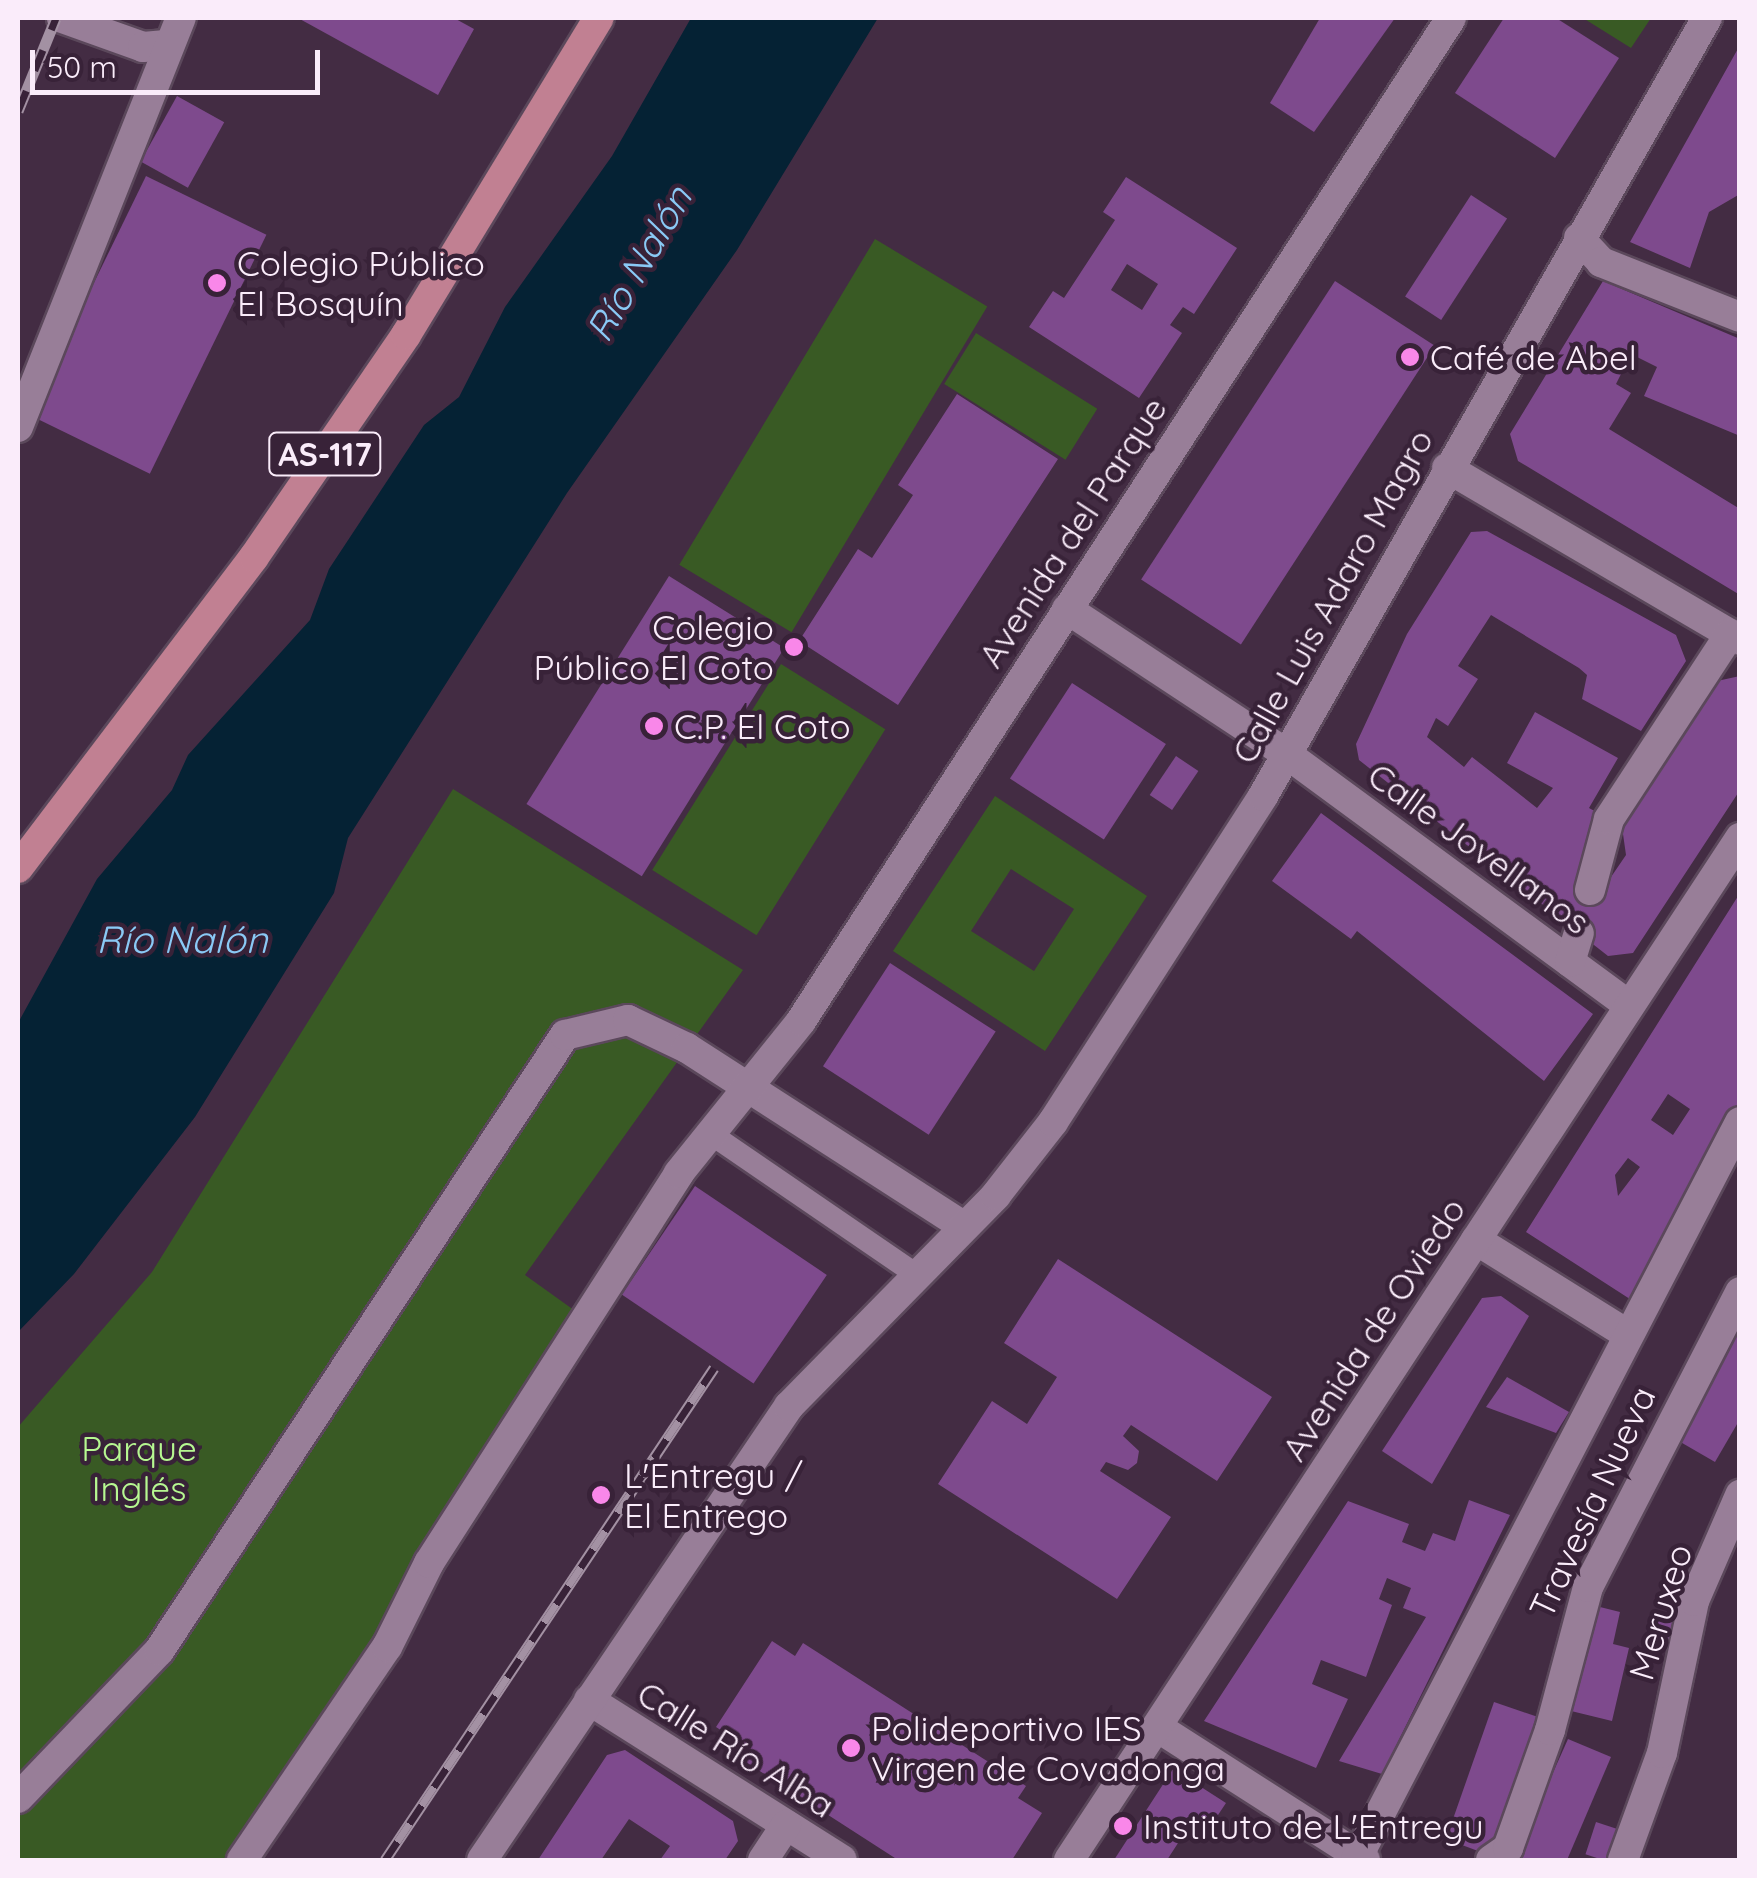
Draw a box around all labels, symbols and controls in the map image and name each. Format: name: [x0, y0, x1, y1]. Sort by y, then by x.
scale bar: [35, 30, 325, 92]
text: 50 m: [47, 48, 117, 86]
water label: Río Nalón: [576, 178, 702, 350]
place label: Colegio Público El Bosquín: [237, 242, 485, 324]
marker: Colegio Público El Bosquín: [206, 272, 228, 294]
place label: Café de Abel: [1430, 336, 1637, 378]
marker: Café de Abel: [1399, 346, 1421, 368]
street label: Avenida del Parque: [969, 389, 1175, 675]
street label: Calle Luis Adaro Magro: [1223, 422, 1441, 770]
road number: AS-117: [268, 427, 382, 481]
place label: Colegio Público El Coto: [534, 606, 774, 688]
marker: Colegio Público El Coto: [783, 636, 805, 658]
place label: C.P. El Coto: [674, 705, 851, 747]
marker: C.P. El Coto: [643, 715, 665, 737]
street label: Calle Jovellanos: [1360, 754, 1598, 942]
water label: Río Nalón: [96, 917, 268, 963]
street label: Avenida de Oviedo: [1272, 1190, 1474, 1468]
street label: Travesía Nueva: [1520, 1380, 1664, 1624]
park label: Parque Inglés: [81, 1427, 197, 1509]
place label: L'Entregu / El Entrego: [624, 1454, 803, 1536]
marker: L'Entregu / El Entrego: [588, 1482, 614, 1508]
street label: Meruxeo: [1620, 1539, 1700, 1685]
street label: Calle Río Alba: [630, 1672, 842, 1826]
place label: Polideportivo IES Virgen de Covadonga: [871, 1707, 1225, 1789]
marker: Polideportivo IES Virgen de Covadonga: [840, 1737, 862, 1759]
place label: Instituto de L'Entregu: [1143, 1805, 1484, 1847]
marker: Instituto de L'Entregu: [1112, 1815, 1134, 1837]

